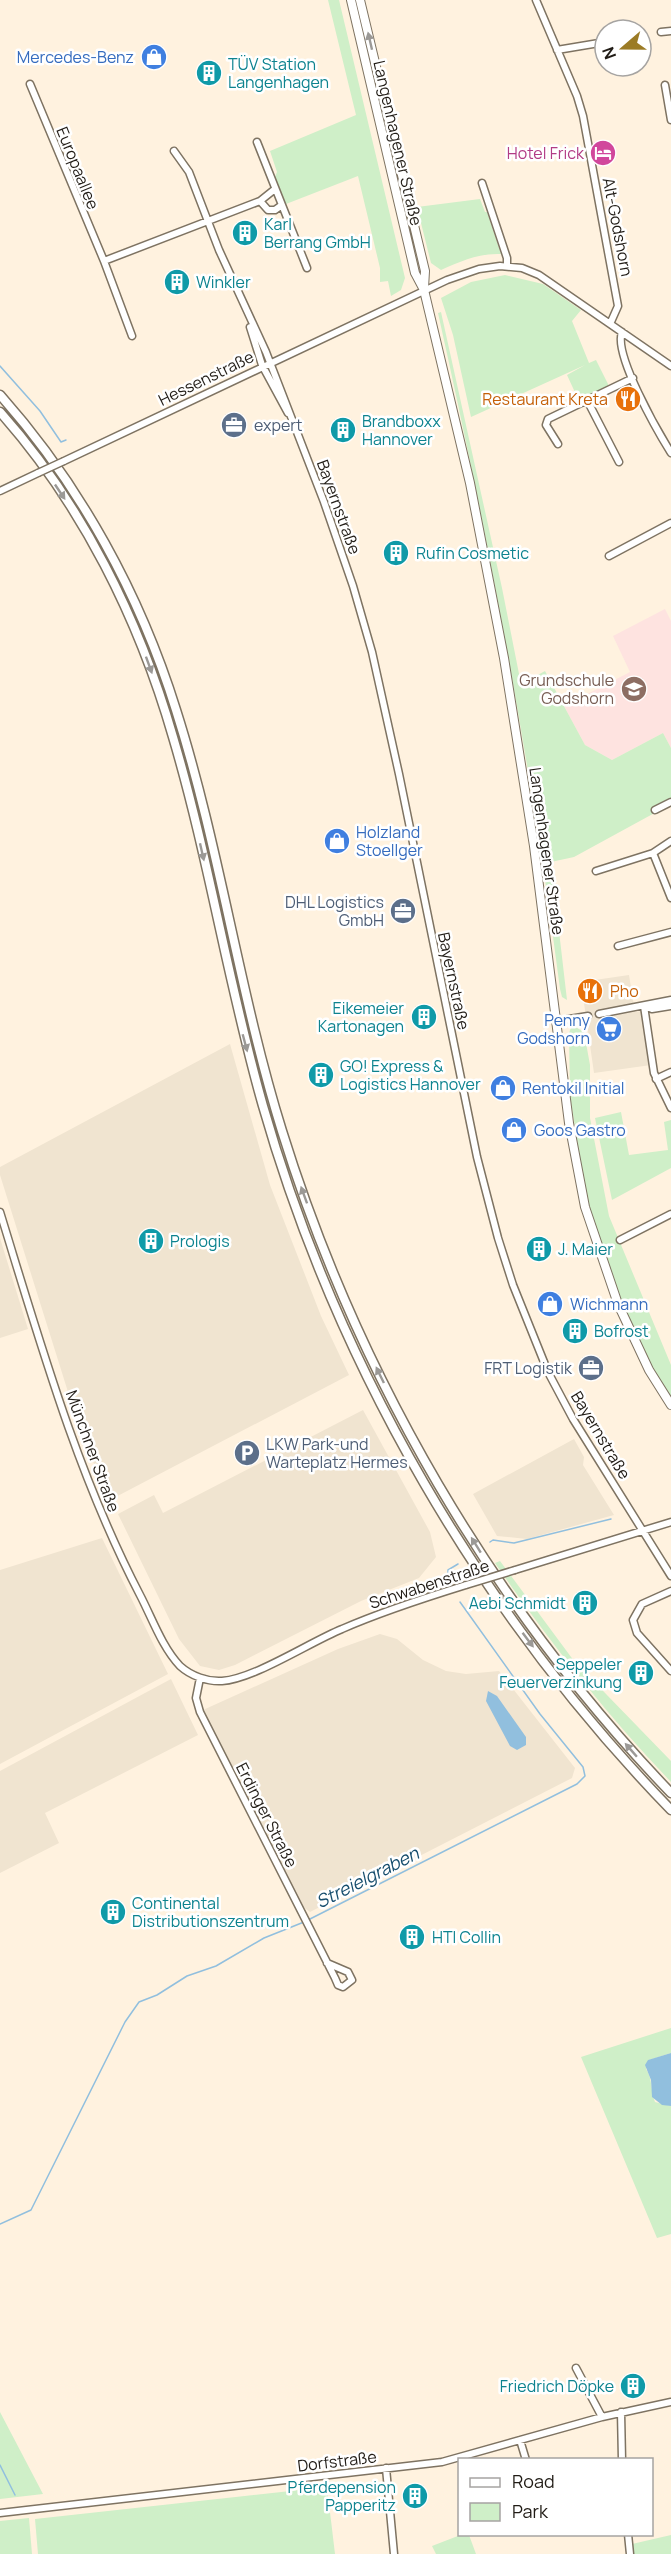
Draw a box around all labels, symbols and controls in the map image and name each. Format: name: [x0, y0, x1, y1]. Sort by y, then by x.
north arrow: [593, 18, 653, 78]
one-way arrow: [365, 31, 374, 50]
shop icon: Mercedes-Benz: [139, 42, 169, 72]
text: N: [597, 44, 621, 62]
place label: Mercedes-Benz: [17, 46, 134, 68]
place label: TÜV Station Langenhagen: [228, 53, 329, 93]
building icon: TÜV Station Langenhagen: [194, 58, 224, 88]
street label: Langenhagener Straße: [368, 58, 428, 228]
street label: Europaallee: [51, 123, 105, 213]
hotel icon: Hotel Frick: [588, 138, 618, 168]
place label: Hotel Frick: [507, 142, 585, 164]
street label: Alt-Godshorn: [598, 176, 638, 278]
place label: Karl Berrang GmbH: [264, 213, 371, 253]
building icon: Karl Berrang GmbH: [230, 218, 260, 248]
building icon: Winkler: [162, 267, 192, 297]
place label: Winkler: [196, 271, 251, 293]
street label: Hessenstraße: [155, 345, 257, 411]
restaurant icon: Restaurant Kreta: [613, 384, 643, 414]
place label: Restaurant Kreta: [482, 388, 608, 410]
office icon: expert: [219, 410, 249, 440]
place label: Brandboxx Hannover: [362, 410, 441, 450]
place label: expert: [254, 414, 302, 436]
building icon: Brandboxx Hannover: [328, 415, 358, 445]
street label: Bayernstraße: [312, 457, 366, 557]
one-way arrow: [55, 484, 66, 500]
building icon: Rufin Cosmetic: [381, 538, 411, 568]
place label: Rufin Cosmetic: [416, 542, 529, 564]
one-way arrow: [145, 656, 155, 674]
place label: Grundschule Godshorn: [519, 669, 614, 709]
school or university icon: Grundschule Godshorn: [619, 674, 649, 704]
street label: Langenhagener Straße: [524, 766, 570, 936]
place label: Holzland Stoellger: [356, 821, 423, 861]
shop icon: Holzland Stoellger: [322, 826, 352, 856]
one-way arrow: [198, 843, 208, 862]
place label: DHL Logistics GmbH: [285, 891, 384, 931]
office icon: DHL Logistics GmbH: [388, 896, 418, 926]
street label: Bayernstraße: [433, 930, 475, 1032]
restaurant icon: Pho: [575, 976, 605, 1006]
place label: Pho: [610, 980, 639, 1002]
place label: Eikemeier Kartonagen: [318, 997, 404, 1037]
building icon: Eikemeier Kartonagen: [409, 1002, 439, 1032]
place label: Penny Godshorn: [517, 1009, 591, 1049]
supermarket icon: Penny Godshorn: [594, 1014, 624, 1044]
one-way arrow: [241, 1033, 251, 1052]
place label: GO! Express & Logistics Hannover: [340, 1055, 481, 1095]
building icon: GO! Express & Logistics Hannover: [306, 1060, 336, 1090]
shop icon: Rentokil Initial: [488, 1073, 518, 1103]
place label: Rentokil Initial: [522, 1077, 625, 1099]
shop icon: Goos Gastro: [499, 1115, 529, 1145]
place label: Goos Gastro: [534, 1119, 626, 1141]
one-way arrow: [299, 1186, 309, 1204]
building icon: Prologis: [136, 1226, 166, 1256]
place label: Prologis: [170, 1230, 230, 1252]
building icon: J. Maier: [524, 1234, 554, 1264]
place label: J. Maier: [558, 1238, 613, 1260]
shop icon: Wichmann: [535, 1289, 565, 1319]
place label: Wichmann: [570, 1293, 648, 1315]
building icon: Bofrost: [560, 1316, 590, 1346]
place label: Bofrost: [594, 1320, 649, 1342]
office icon: FRT Logistik: [576, 1353, 606, 1383]
place label: FRT Logistik: [484, 1357, 573, 1379]
one-way arrow: [375, 1366, 385, 1383]
street label: Münchner Straße: [61, 1387, 125, 1515]
street label: Bayernstraße: [566, 1387, 636, 1483]
place label: LKW Park-und Warteplatz Hermes: [266, 1433, 408, 1473]
parking icon: LKW Park-und Warteplatz Hermes: [232, 1438, 262, 1468]
one-way arrow: [470, 1536, 481, 1553]
street label: Schwabenstraße: [366, 1554, 492, 1614]
building icon: Aebi Schmidt: [570, 1588, 600, 1618]
place label: Aebi Schmidt: [469, 1592, 566, 1614]
one-way arrow: [522, 1632, 534, 1648]
place label: Seppeler Feuerverzinkung: [499, 1653, 622, 1693]
building icon: Seppeler Feuerverzinkung: [626, 1658, 656, 1688]
one-way arrow: [625, 1743, 638, 1758]
street label: Erdinger Straße: [231, 1759, 303, 1871]
water label: Streielgraben: [311, 1840, 424, 1913]
place label: Continental Distributionszentrum: [132, 1892, 289, 1932]
building icon: Continental Distributionszentrum: [98, 1897, 128, 1927]
building icon: HTI Collin: [397, 1922, 427, 1952]
place label: HTI Collin: [432, 1926, 501, 1948]
building icon: Friedrich Döpke: [618, 2371, 648, 2401]
place label: Friedrich Döpke: [500, 2375, 614, 2397]
street label: Dorfstraße: [296, 2445, 378, 2477]
legend: [458, 2458, 653, 2536]
text: Road: [512, 2469, 555, 2493]
place label: Pferdepension Papperitz: [288, 2476, 396, 2516]
building icon: Pferdepension Papperitz: [400, 2481, 430, 2511]
text: Park: [512, 2499, 549, 2523]

